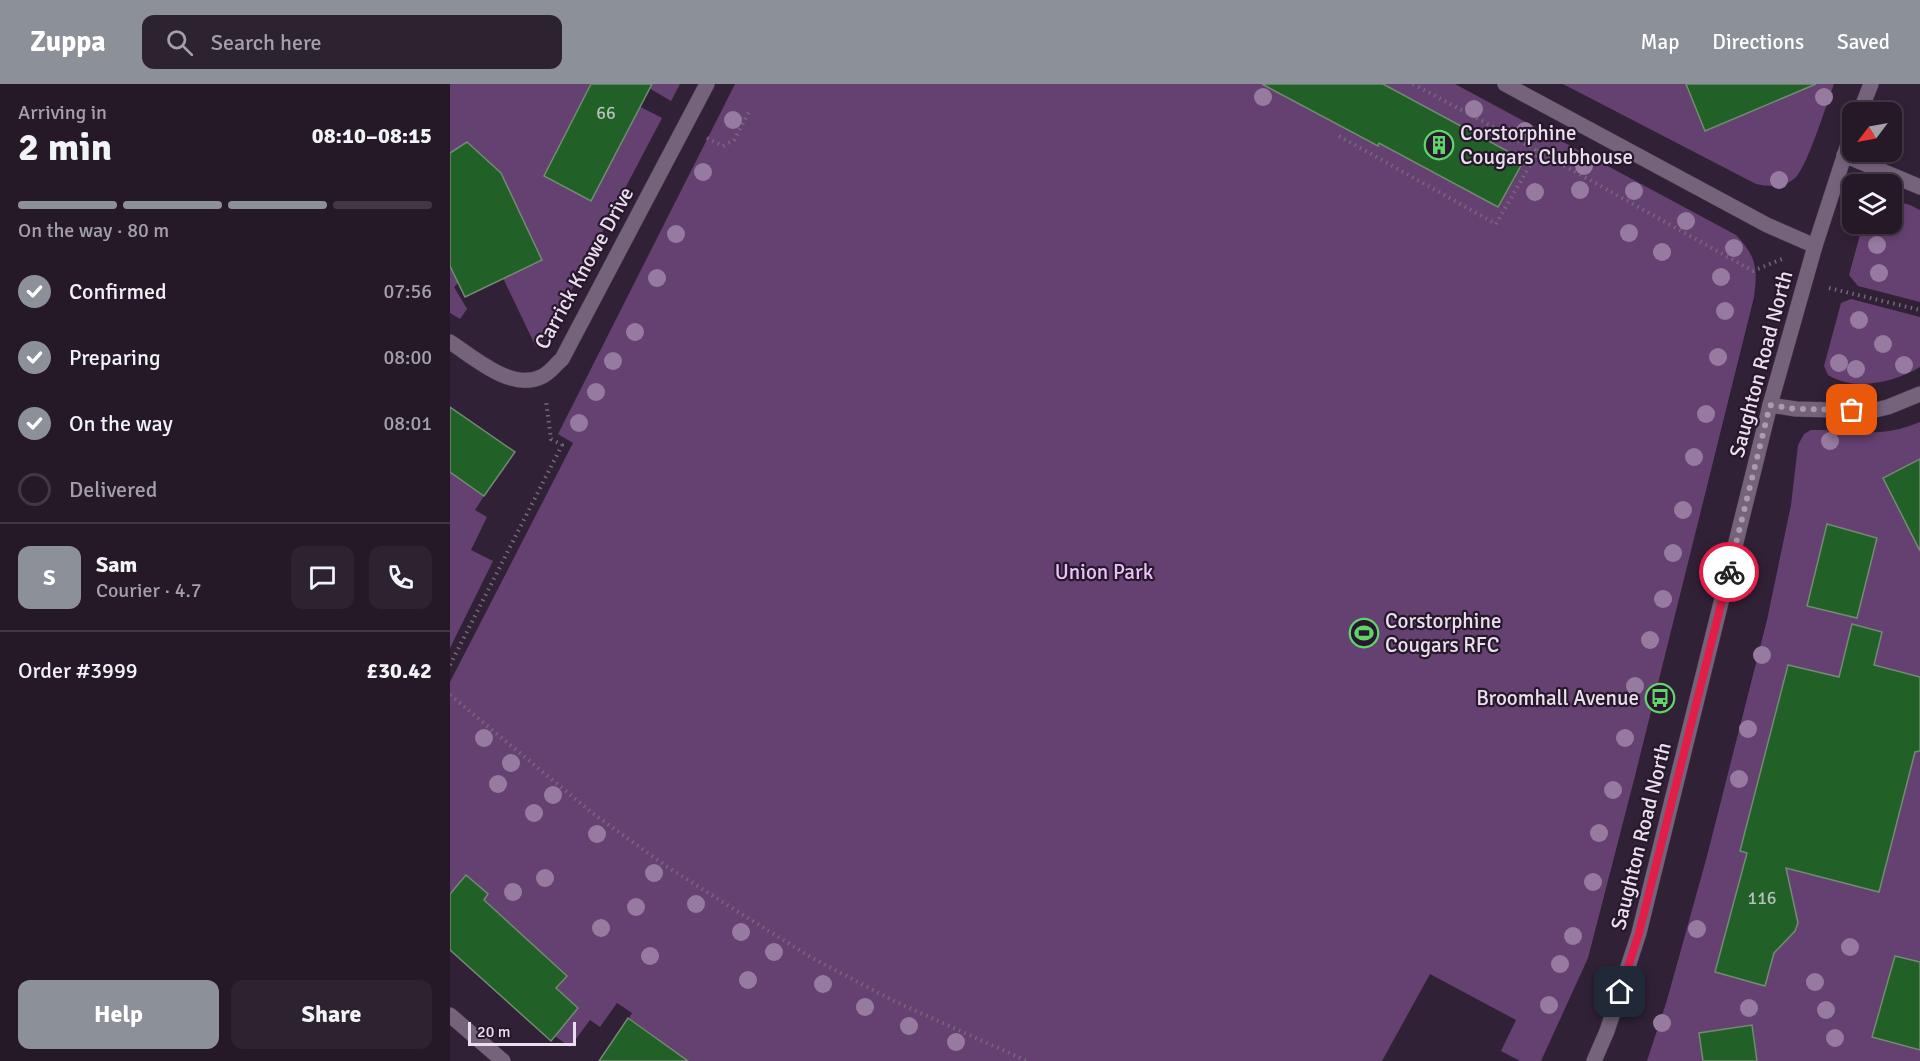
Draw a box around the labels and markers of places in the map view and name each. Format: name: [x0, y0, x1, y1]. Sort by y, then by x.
place label: Corstorphine Cougars Clubhouse: [1460, 120, 1633, 170]
building icon: Corstorphine Cougars Clubhouse: [1423, 129, 1455, 161]
pin: [1826, 384, 1877, 435]
place label: Corstorphine Cougars RFC: [1385, 608, 1501, 658]
sports icon: Corstorphine Cougars RFC: [1348, 617, 1380, 649]
bus stop icon: Broomhall Avenue: [1644, 682, 1676, 714]
place label: Broomhall Avenue: [1476, 685, 1639, 711]
pin: [1594, 966, 1645, 1017]

